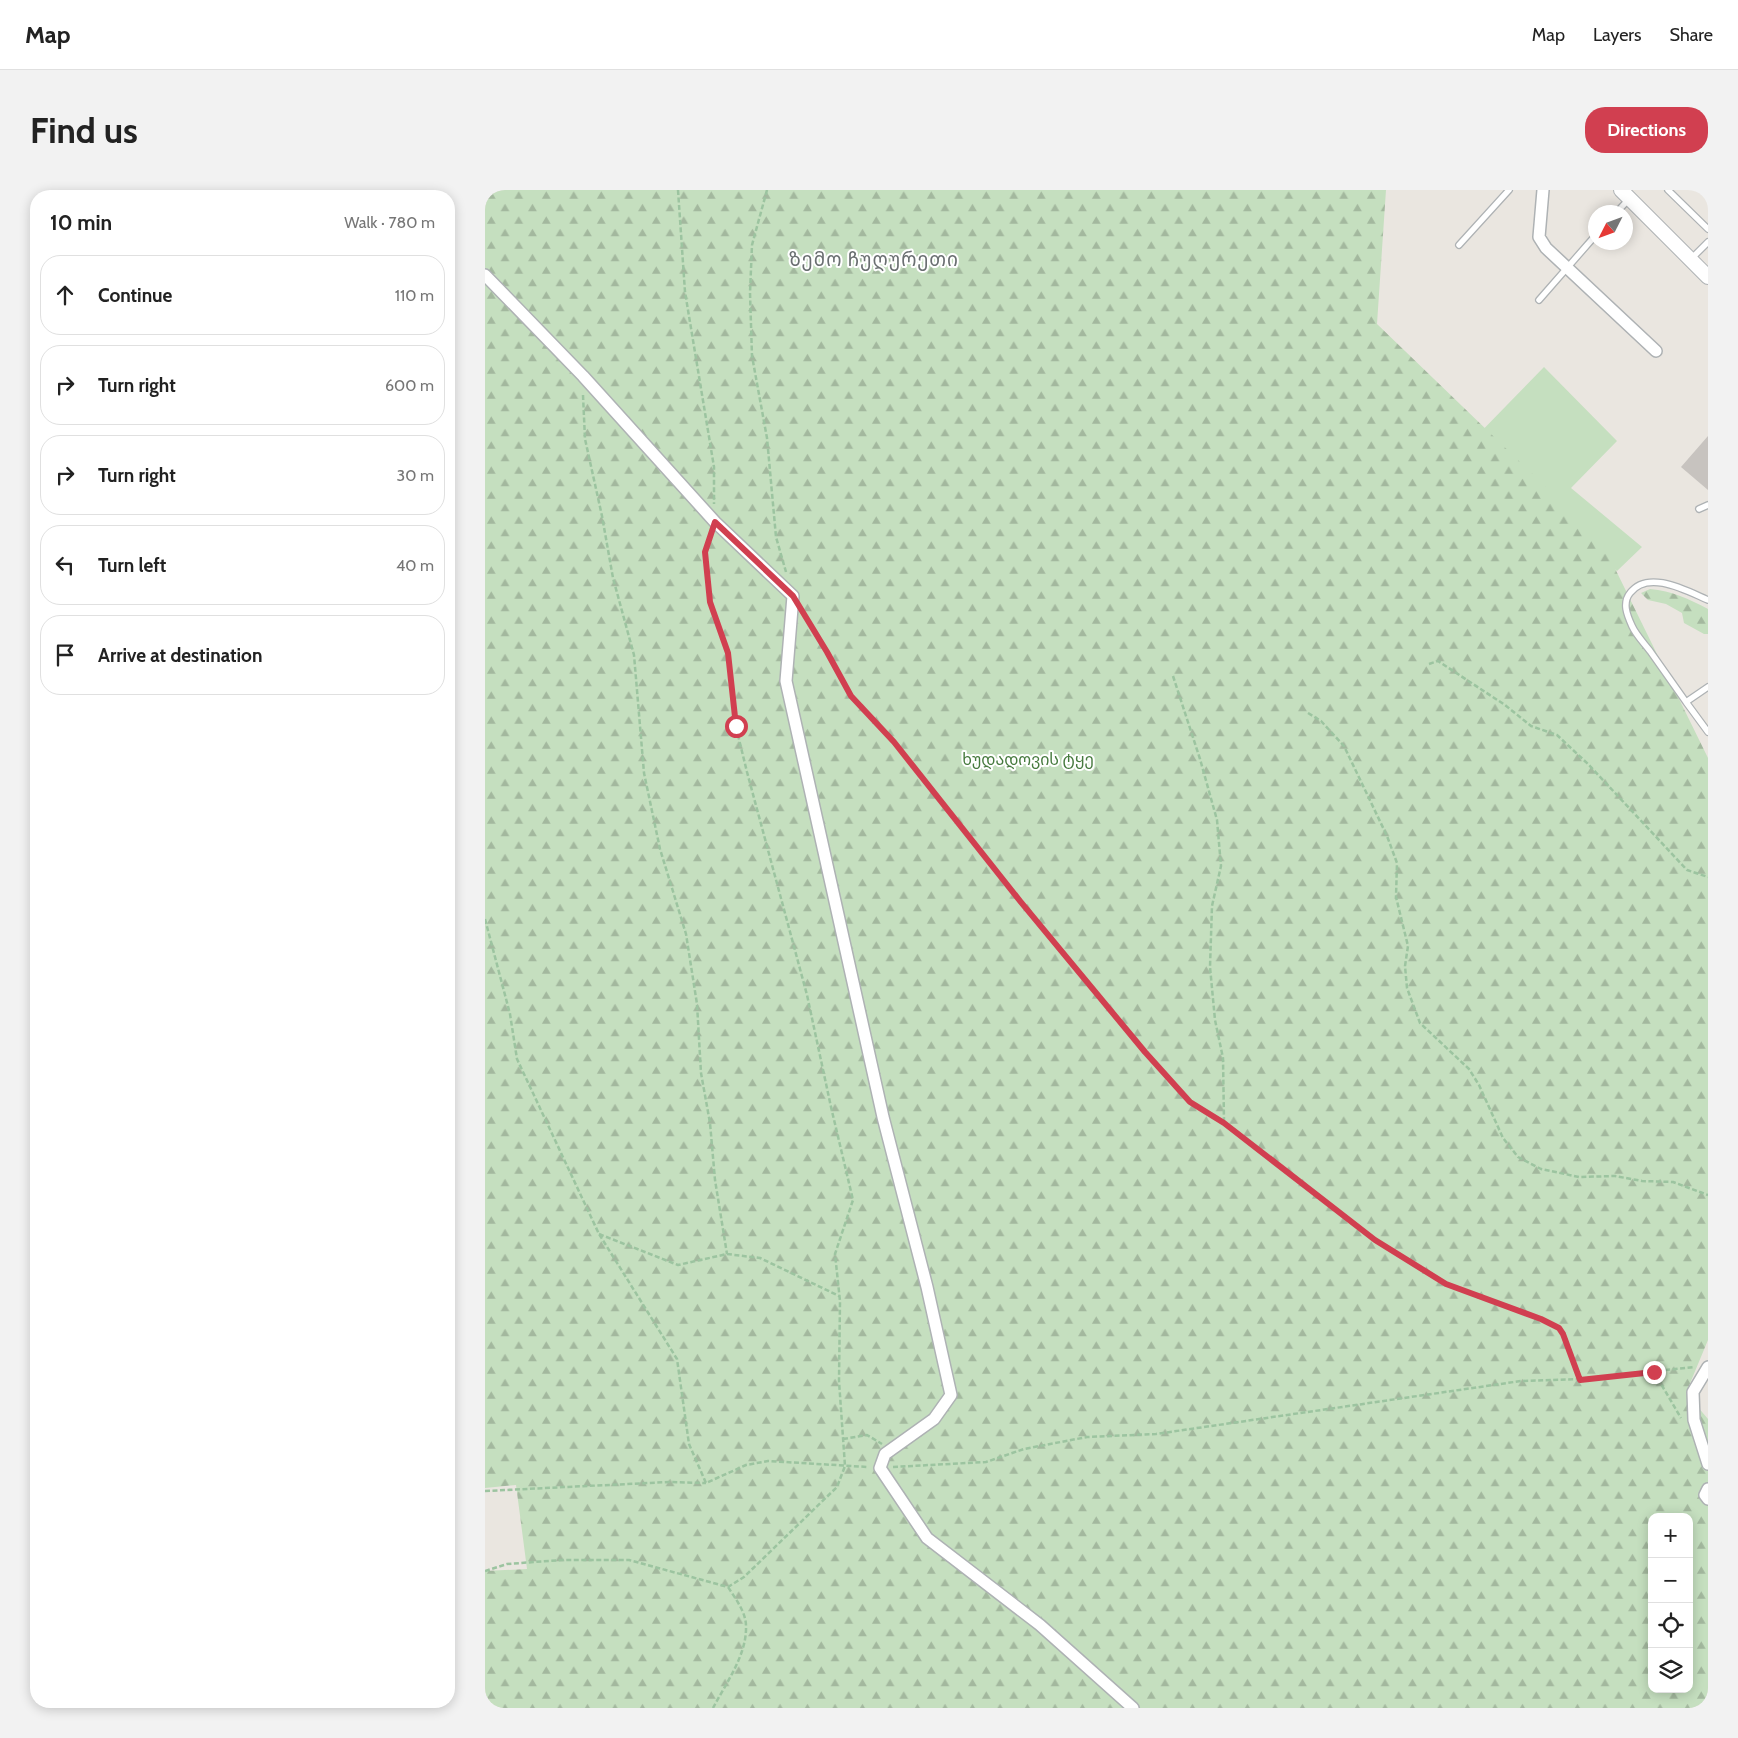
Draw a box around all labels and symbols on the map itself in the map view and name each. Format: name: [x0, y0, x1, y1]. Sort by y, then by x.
north arrow: [1588, 205, 1633, 250]
district label: ზემო ჩუღურეთი: [789, 248, 959, 272]
route start: [725, 715, 748, 738]
park label: ხუდადოვის ტყე: [962, 750, 1094, 770]
route end: [1643, 1361, 1666, 1384]

